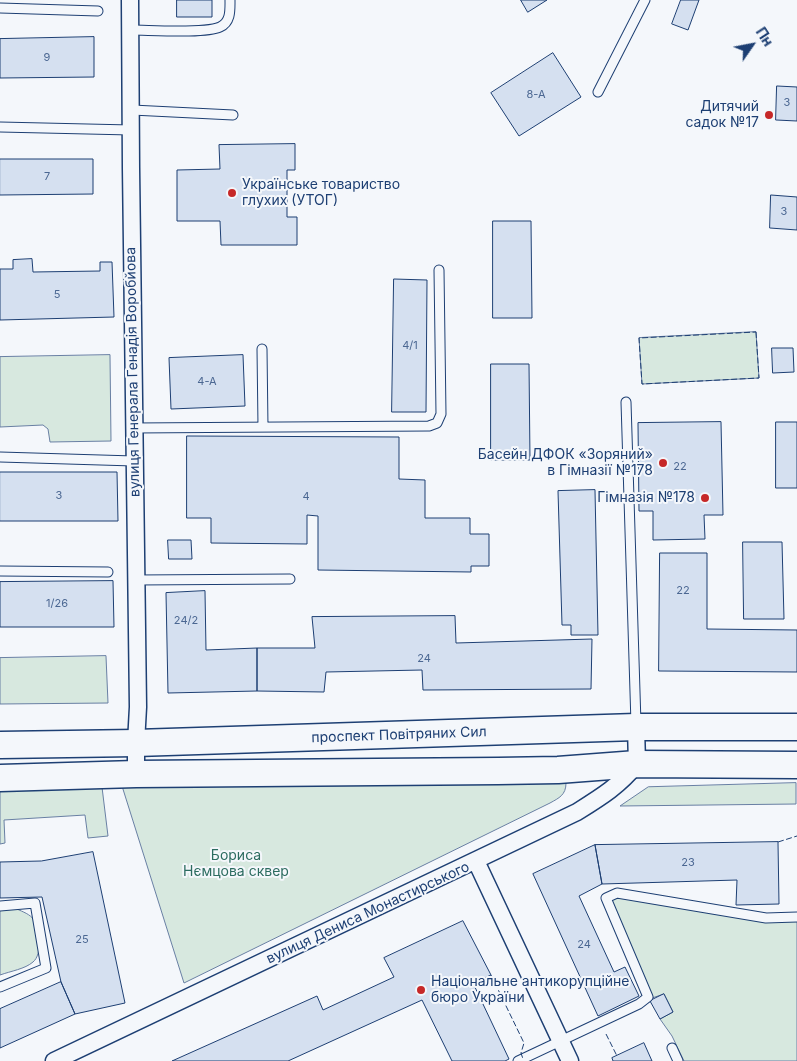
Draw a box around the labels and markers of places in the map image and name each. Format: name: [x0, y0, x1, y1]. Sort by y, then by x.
place label: Дитячий садок №17: [685, 99, 759, 132]
marker: Дитячий садок №17: [763, 109, 775, 121]
place label: Українське товариство глухих (УТОГ): [242, 177, 400, 210]
marker: Українське товариство глухих (УТОГ): [226, 187, 238, 199]
place label: Басейн ДФОК «Зоряний» в Гімназії №178: [478, 447, 653, 480]
marker: Басейн ДФОК «Зоряний» в Гімназії №178: [657, 457, 669, 469]
place label: Гімназія №178: [597, 490, 695, 506]
marker: Гімназія №178: [699, 492, 711, 504]
place label: Національне антикорупційне бюро України: [431, 974, 629, 1006]
marker: Національне антикорупційне бюро України: [415, 984, 427, 996]

